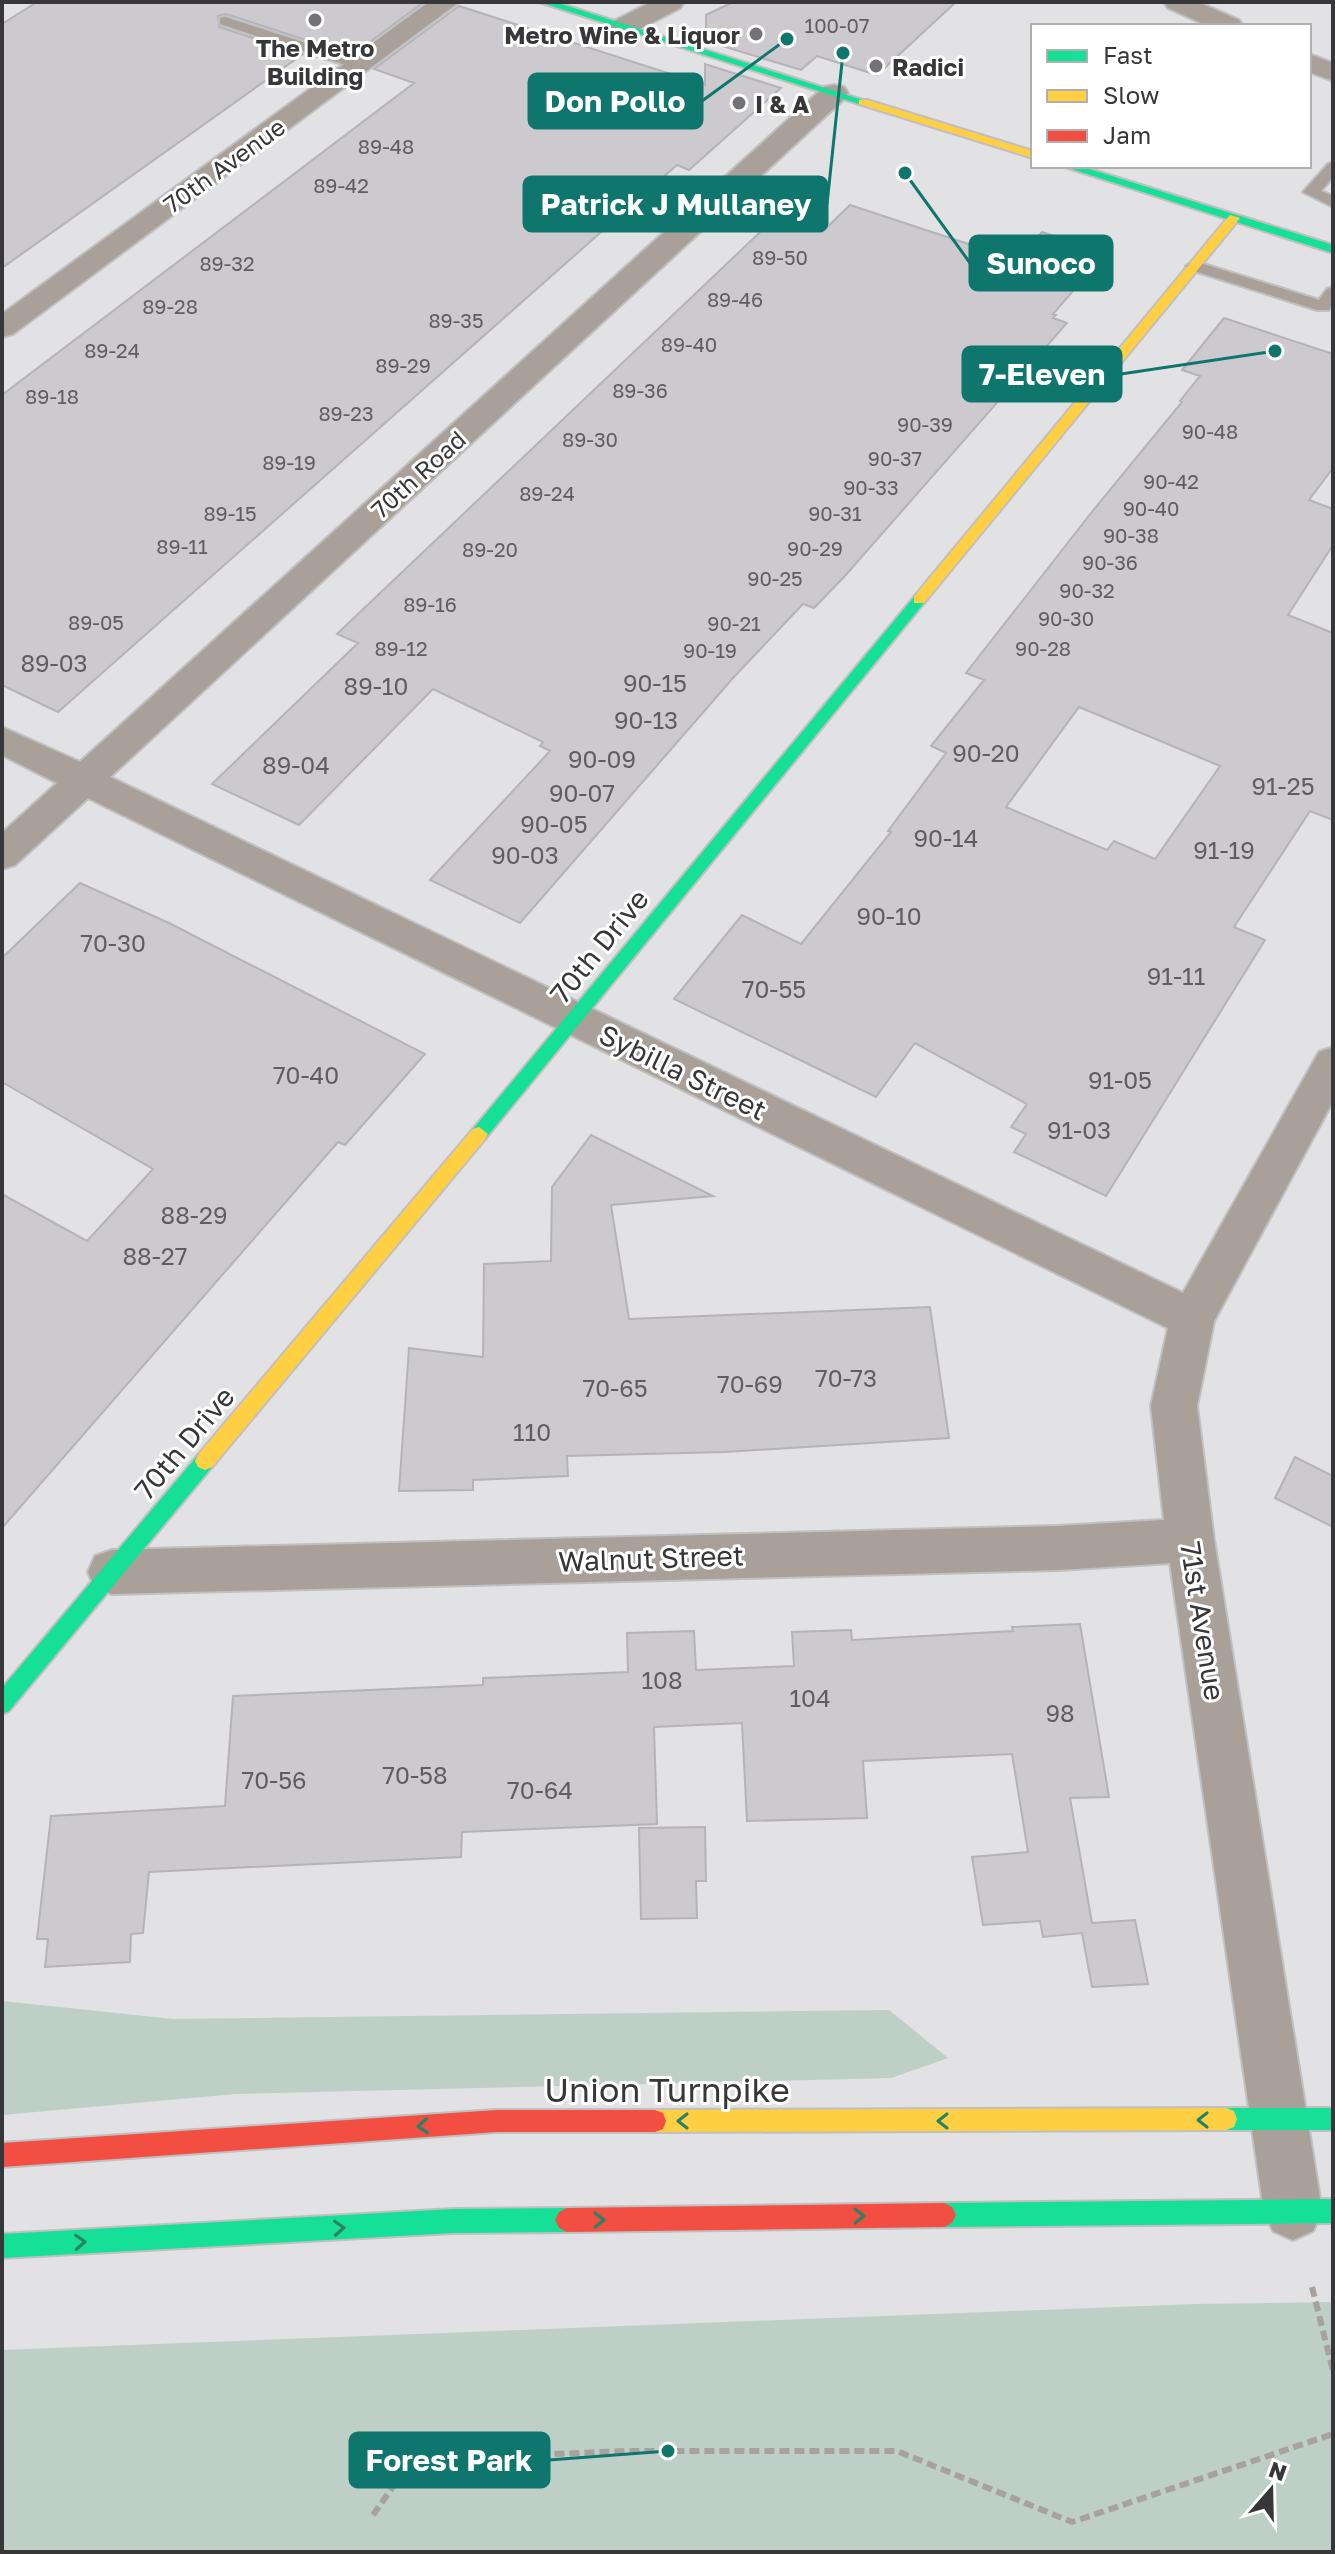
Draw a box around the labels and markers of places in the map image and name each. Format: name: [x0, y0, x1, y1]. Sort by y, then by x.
marker: The Metro Building: [306, 11, 324, 29]
place label: Metro Wine & Liquor: [504, 20, 740, 49]
marker: Metro Wine & Liquor: [747, 25, 765, 43]
place label: The Metro Building: [256, 33, 374, 90]
place label: Radici: [892, 52, 964, 81]
marker: Radici: [867, 57, 885, 75]
callout: Don Pollo: [529, 74, 702, 128]
place label: I & A: [755, 89, 809, 118]
marker: I & A: [730, 94, 748, 112]
callout: Patrick J Mullaney: [524, 177, 827, 231]
callout: Sunoco: [970, 236, 1112, 290]
callout: 7-Eleven: [963, 347, 1121, 401]
callout: Forest Park: [350, 2433, 549, 2487]

